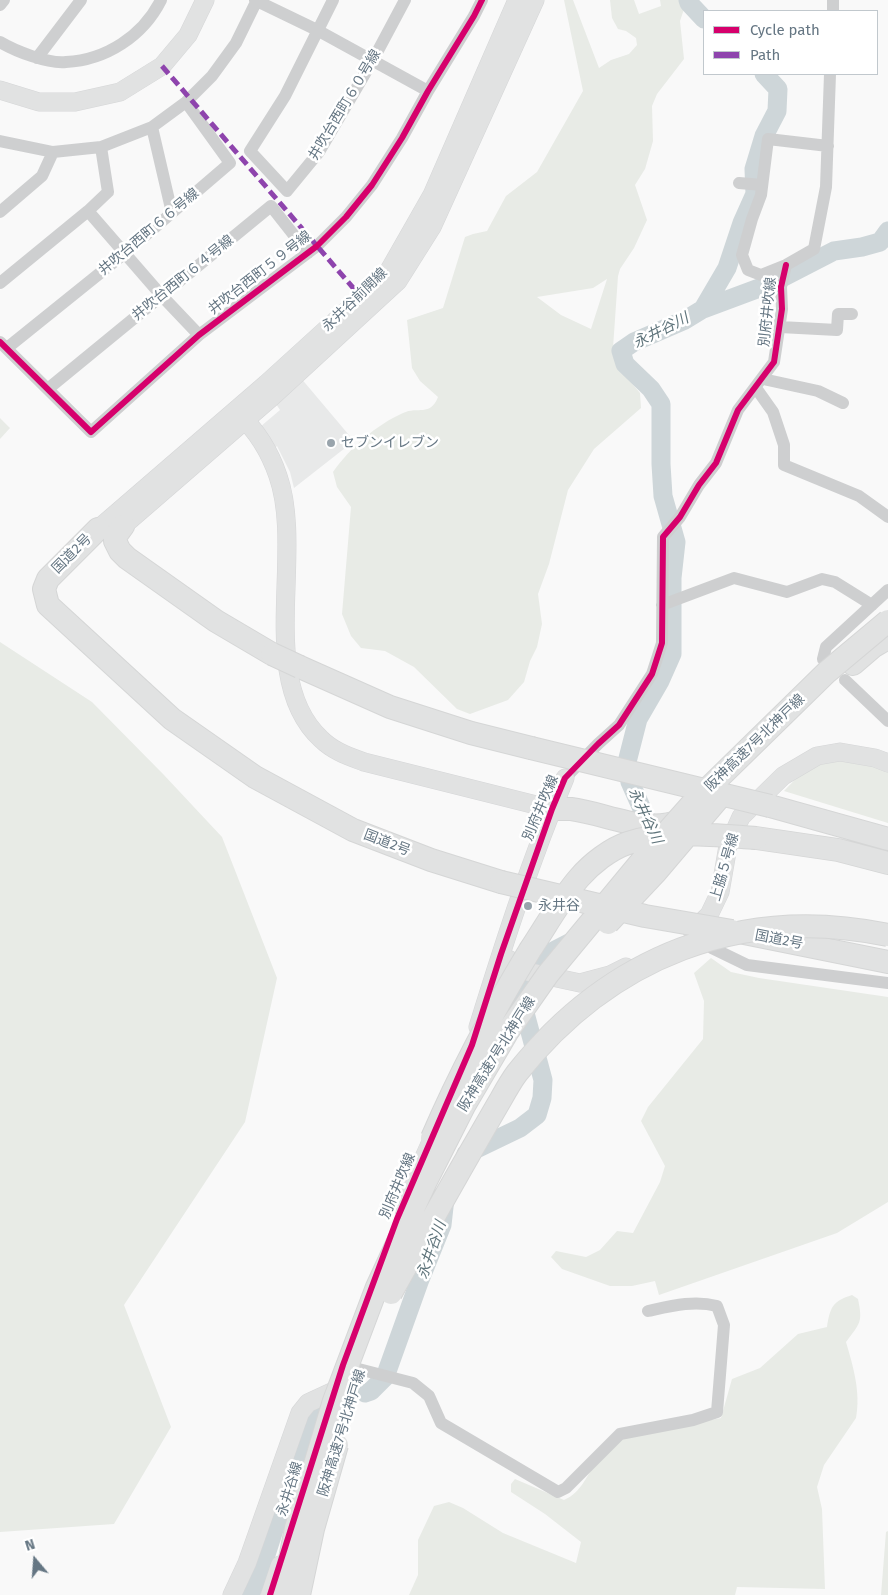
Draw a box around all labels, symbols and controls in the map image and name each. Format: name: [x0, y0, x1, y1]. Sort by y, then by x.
legend: [703, 10, 878, 75]
text: Cycle path: [750, 21, 820, 39]
text: Path: [750, 46, 780, 64]
street label: 井吹台西町６０号線: [305, 47, 385, 163]
street label: 井吹台西町６６号線: [95, 185, 203, 279]
street label: 井吹台西町５９号線: [205, 228, 315, 318]
street label: 井吹台西町６４号線: [129, 232, 237, 324]
street label: 永井谷前開線: [319, 265, 391, 335]
street label: 別府井吹線: [756, 276, 780, 348]
water label: 永井谷川: [630, 309, 692, 353]
place label: セブンイレブン: [341, 435, 439, 451]
marker: セブンイレブン: [325, 437, 337, 449]
street label: 国道2号: [49, 531, 95, 577]
street label: 阪神高速7号北神戸線: [702, 691, 808, 795]
street label: 別府井吹線: [520, 773, 562, 843]
water label: 永井谷川: [624, 785, 666, 847]
street label: 国道2号: [361, 826, 413, 860]
street label: 上脇５号線: [707, 831, 743, 903]
place label: 永井谷: [538, 898, 580, 914]
marker: 永井谷: [522, 900, 534, 912]
street label: 国道2号: [753, 927, 805, 953]
street label: 阪神高速7号北神戸線: [455, 993, 539, 1115]
street label: 別府井吹線: [377, 1151, 419, 1221]
water label: 永井谷川: [414, 1219, 450, 1281]
street label: 阪神高速7号北神戸線: [315, 1367, 369, 1499]
street label: 永井谷線: [274, 1460, 306, 1518]
north arrow: [10, 1535, 60, 1585]
text: N: [23, 1536, 37, 1555]

